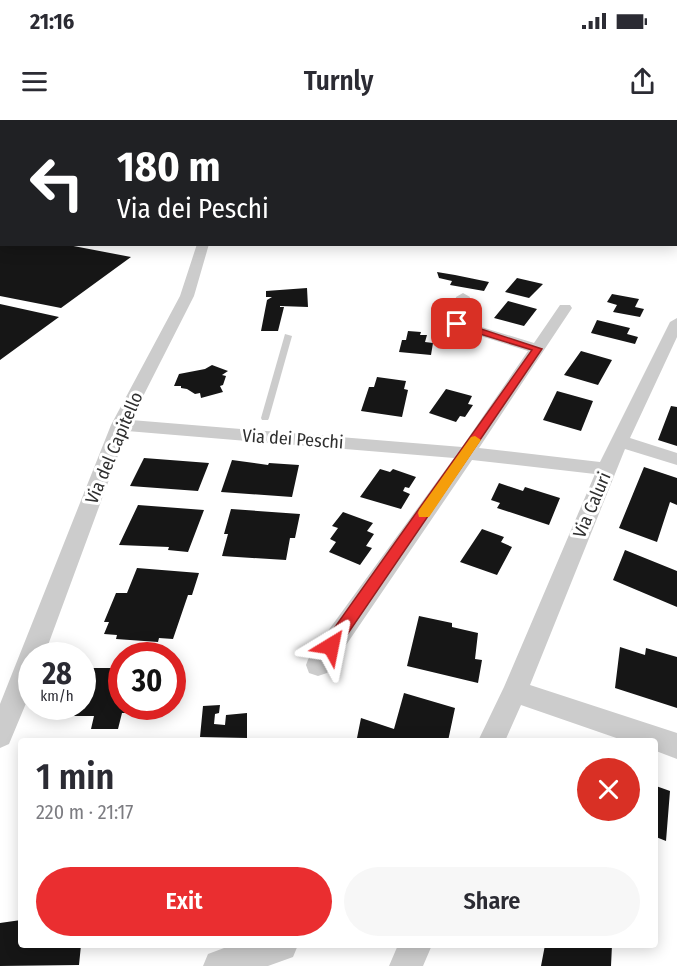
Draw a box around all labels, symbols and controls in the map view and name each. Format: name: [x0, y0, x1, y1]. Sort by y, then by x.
text: 21:16: [30, 8, 74, 35]
icon: menu: [18, 65, 51, 98]
text: Turnly: [304, 65, 373, 97]
icon: share: [626, 65, 659, 98]
text: 180 m: [117, 142, 221, 192]
icon: left: [18, 144, 96, 222]
text: Via dei Peschi: [117, 193, 269, 225]
pin: [431, 298, 482, 349]
icon: arrive: [440, 307, 473, 340]
street label: Via del Capitello: [81, 389, 147, 507]
street label: Via dei Peschi: [242, 424, 344, 454]
street label: Via Caluri: [568, 469, 616, 541]
position arrow: [299, 614, 363, 678]
speed limit sign: 30: [108, 642, 186, 720]
text: 28: [42, 656, 72, 692]
text: km/h: [40, 687, 74, 705]
text: 1 min: [36, 755, 114, 799]
button: close: [577, 758, 640, 821]
text: 220 m · 21:17: [36, 800, 133, 824]
button: Exit: [36, 867, 332, 936]
button: Share: [344, 867, 640, 936]

